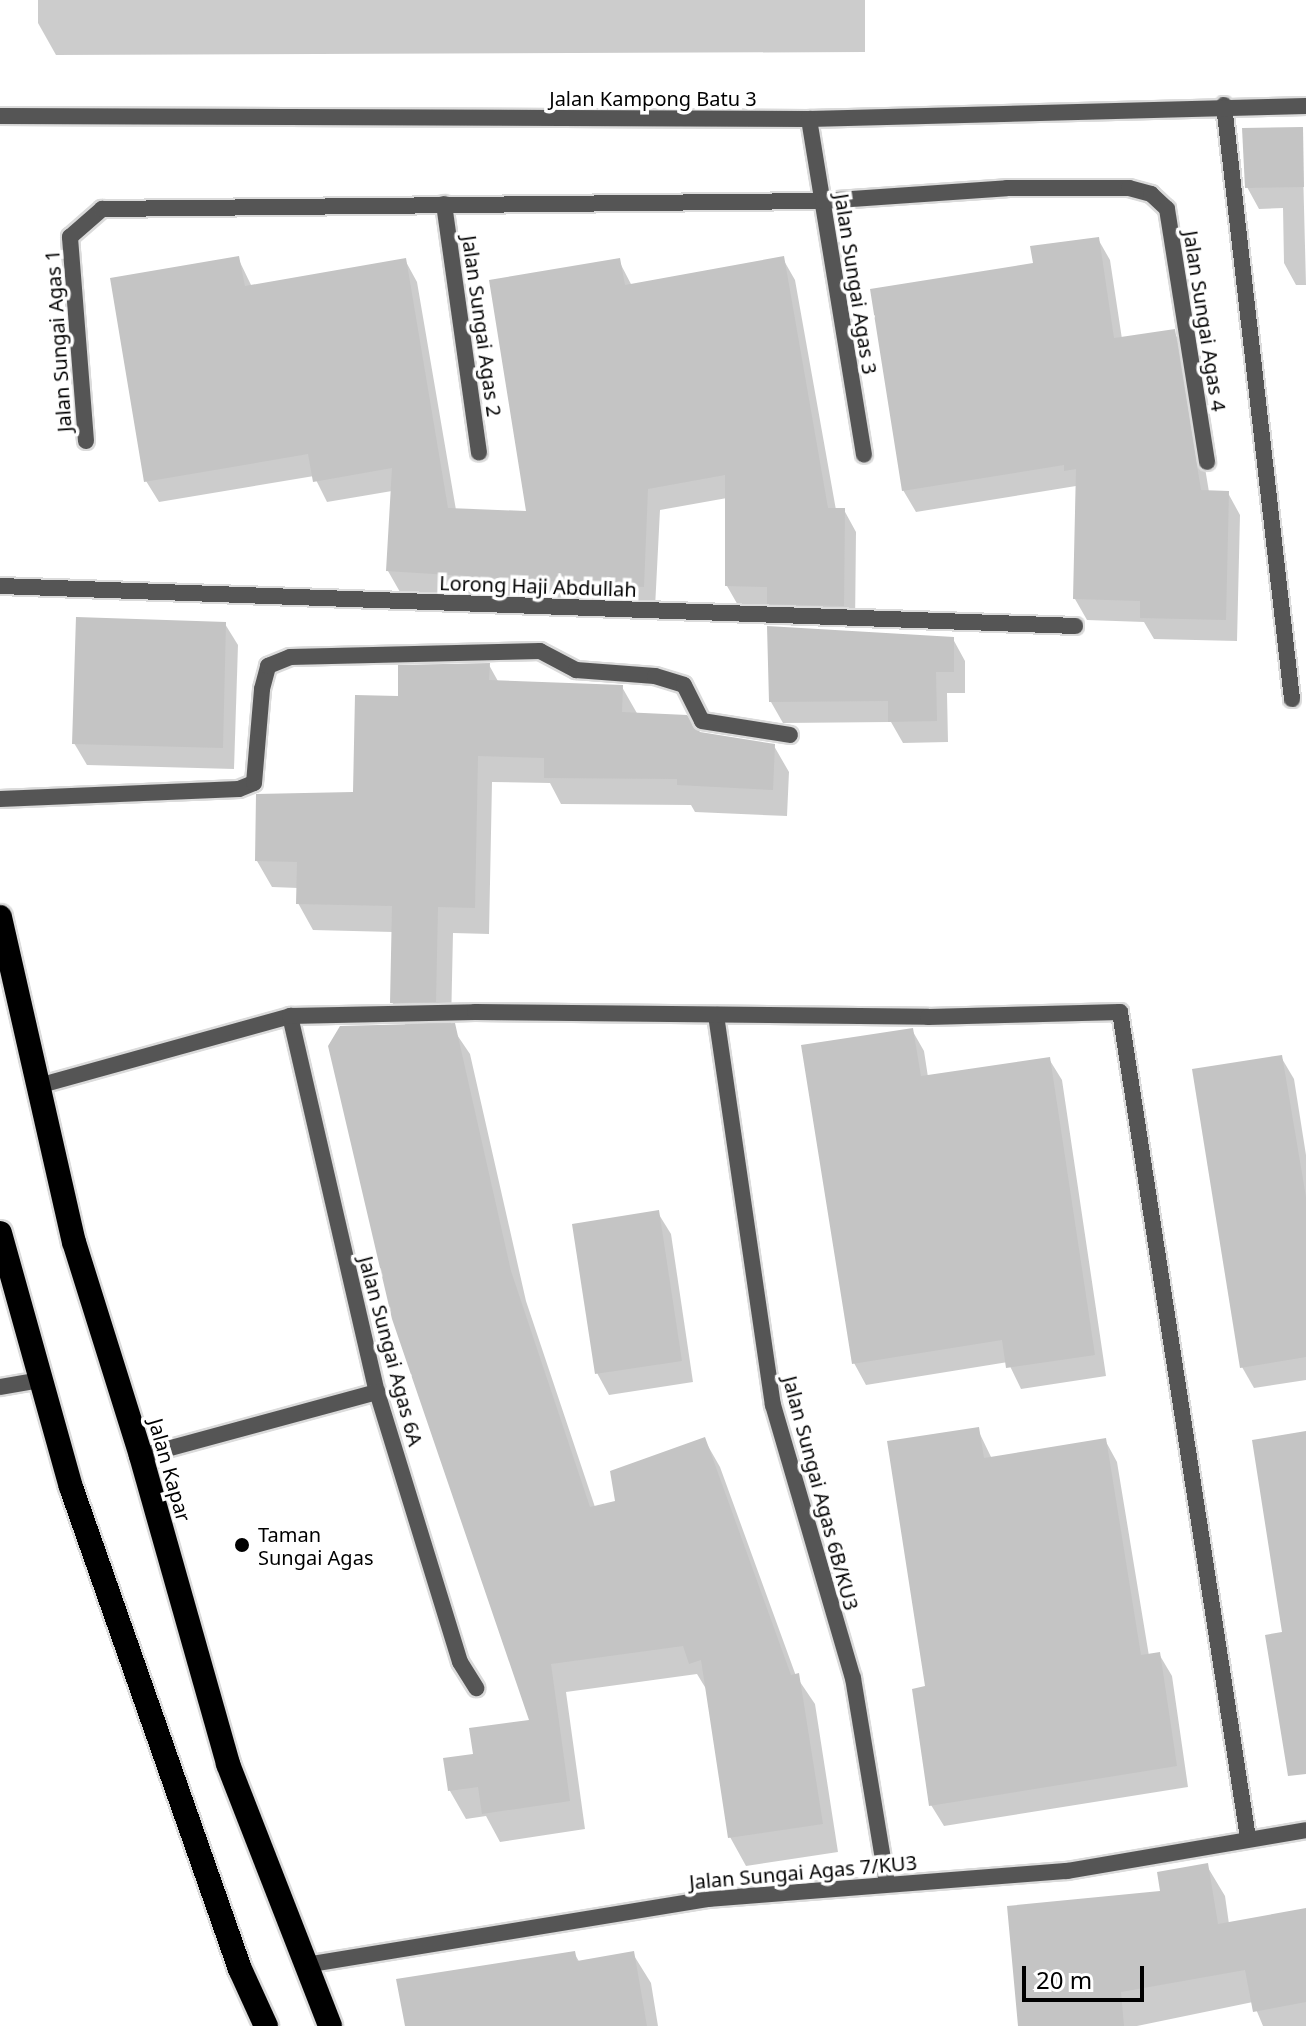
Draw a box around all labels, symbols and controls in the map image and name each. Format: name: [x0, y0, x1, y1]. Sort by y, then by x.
street label: Jalan Kampong Batu 3: [549, 86, 757, 110]
street label: Jalan Sungai Agas 3: [830, 192, 882, 376]
street label: Jalan Sungai Agas 4: [1179, 229, 1231, 413]
street label: Jalan Sungai Agas 2: [457, 234, 507, 418]
street label: Jalan Sungai Agas 1: [40, 249, 76, 433]
street label: Lorong Haji Abdullah: [439, 571, 637, 601]
street label: Jalan Sungai Agas 6A: [354, 1253, 428, 1449]
street label: Jalan Sungai Agas 6B/KU3: [778, 1373, 864, 1613]
street label: Jalan Kapar: [144, 1416, 196, 1524]
place label: Taman Sungai Agas: [258, 1522, 373, 1569]
marker: Taman Sungai Agas: [233, 1536, 251, 1554]
street label: Jalan Sungai Agas 7/KU3: [688, 1850, 918, 1894]
scale bar: [1026, 1950, 1148, 2000]
text: 20 m: [1036, 1963, 1092, 1996]

